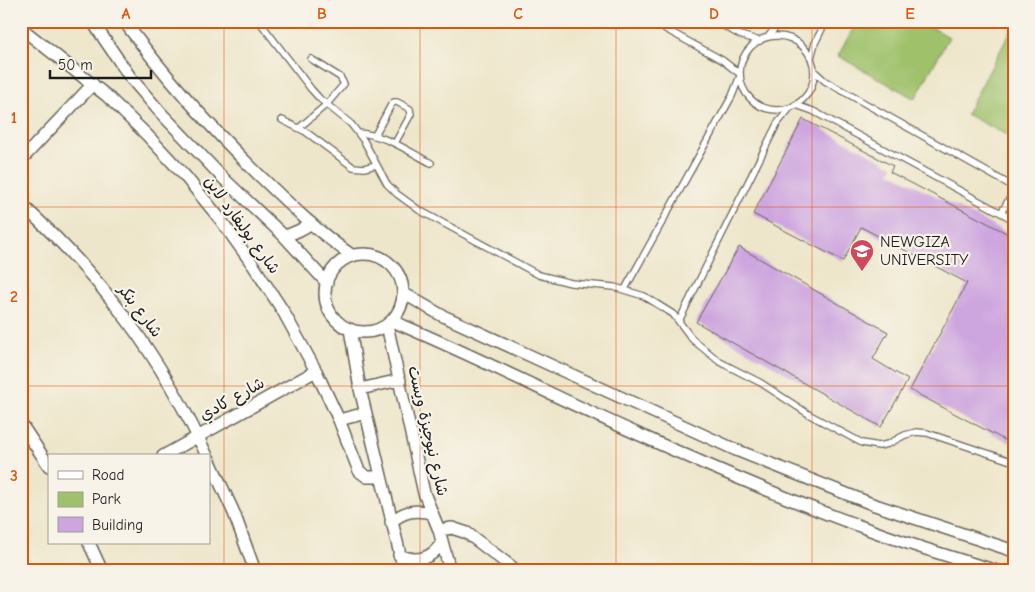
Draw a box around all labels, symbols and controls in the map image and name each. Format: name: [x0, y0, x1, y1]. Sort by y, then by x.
text: A: [122, 5, 131, 23]
text: B: [317, 5, 327, 23]
text: C: [513, 5, 523, 23]
text: D: [709, 5, 719, 23]
text: E: [905, 5, 915, 23]
scale bar: [50, 48, 151, 80]
text: 50 m: [58, 56, 93, 74]
text: 1: [11, 109, 17, 127]
street label: شارع بوليفارد لاين: [199, 173, 283, 279]
place label: NEWGIZA UNIVERSITY: [880, 233, 969, 269]
school or university icon: NEWGIZA UNIVERSITY: [849, 238, 875, 272]
street label: شارع بنكر: [112, 280, 166, 342]
text: 2: [10, 288, 18, 306]
street label: شارع نيوجيزة ويست: [402, 364, 452, 498]
street label: شارع كادي: [196, 374, 269, 426]
legend: [48, 454, 210, 544]
text: Road: [92, 466, 124, 484]
text: 3: [10, 467, 18, 485]
text: Park: [92, 490, 121, 508]
text: Building: [92, 516, 143, 534]

